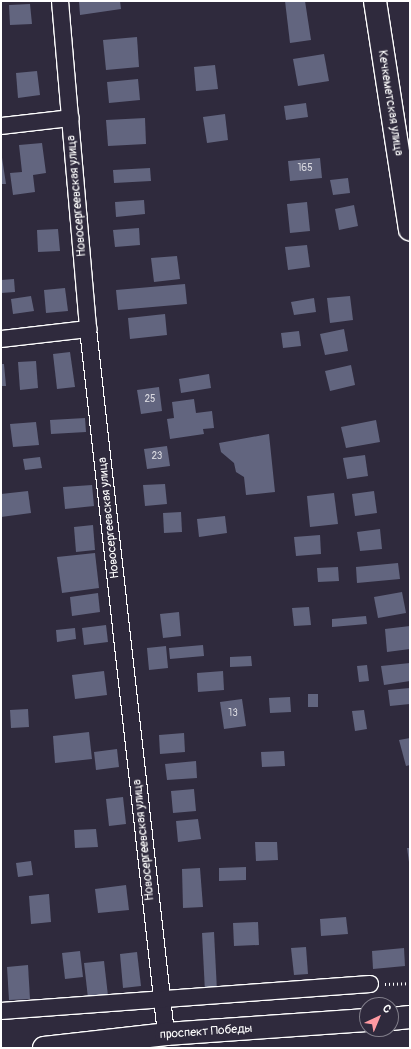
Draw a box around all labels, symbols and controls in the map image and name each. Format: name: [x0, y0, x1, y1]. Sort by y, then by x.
street label: Кечкеметская улица: [375, 49, 405, 157]
street label: Новосергеевская улица: [65, 135, 89, 257]
house number: 165: [297, 163, 313, 175]
house number: 25: [144, 394, 156, 406]
house number: 23: [152, 451, 162, 463]
street label: Новосергеевская улица: [95, 457, 123, 579]
house number: 13: [228, 708, 238, 720]
street label: Новосергеевская улица: [130, 779, 158, 901]
north arrow: [359, 997, 399, 1037]
text: С: [380, 1002, 394, 1016]
street label: проспект Победы: [159, 1022, 253, 1042]

